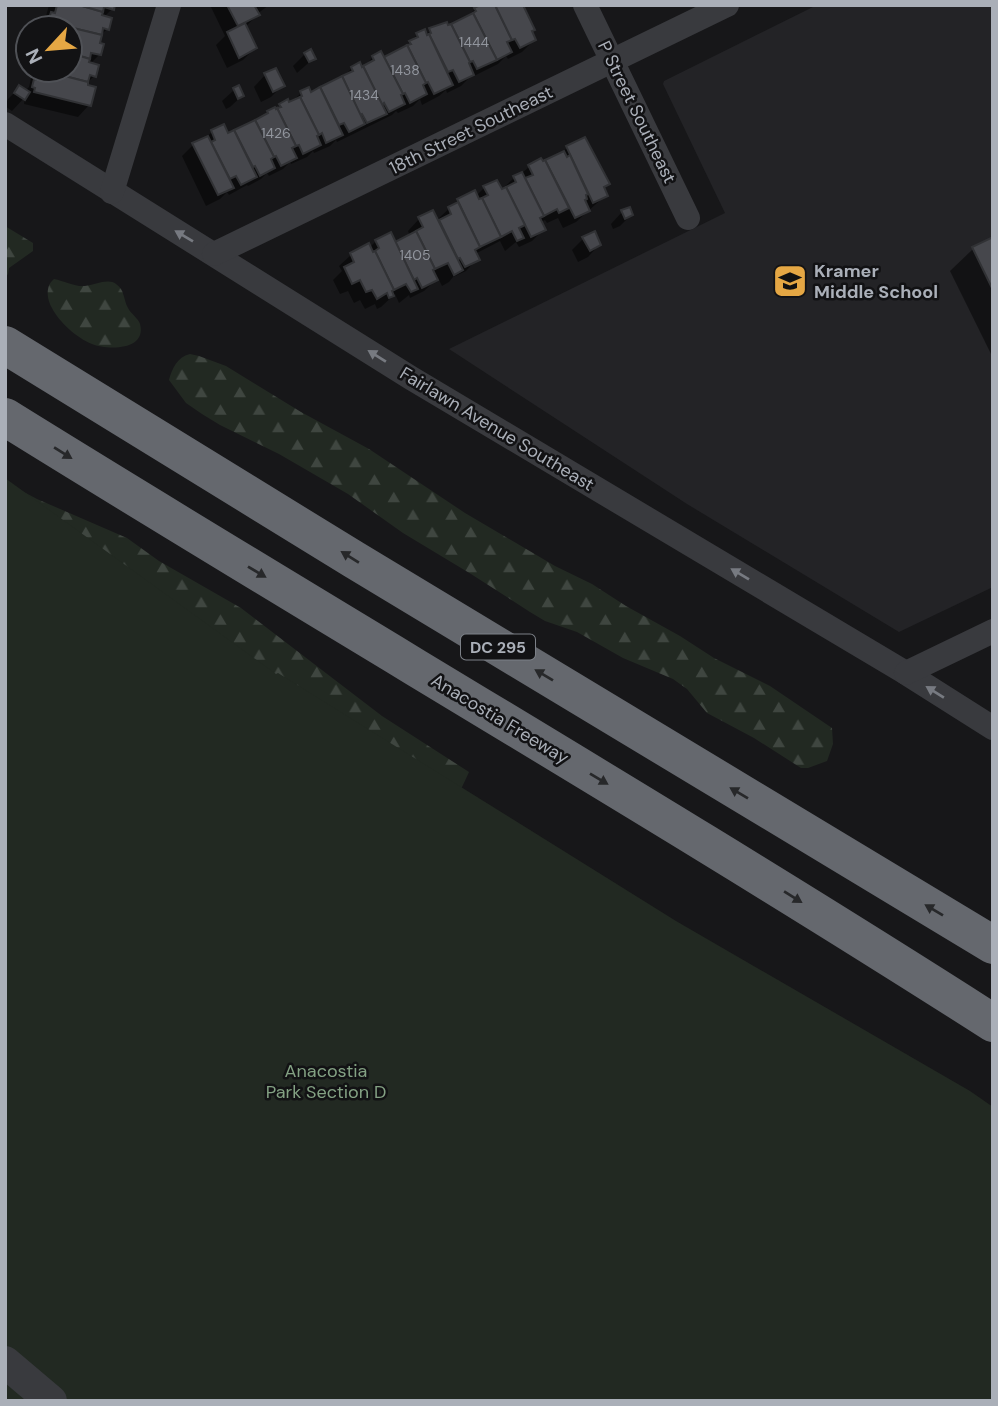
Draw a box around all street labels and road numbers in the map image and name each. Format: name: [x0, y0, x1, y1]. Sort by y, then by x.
street label: P Street Southeast: [592, 37, 682, 187]
street label: 18th Street Southeast: [385, 80, 557, 180]
street label: Fairlawn Avenue Southeast: [395, 361, 599, 497]
road number: DC 295: [461, 634, 535, 660]
street label: Anacostia Freeway: [427, 668, 573, 770]

